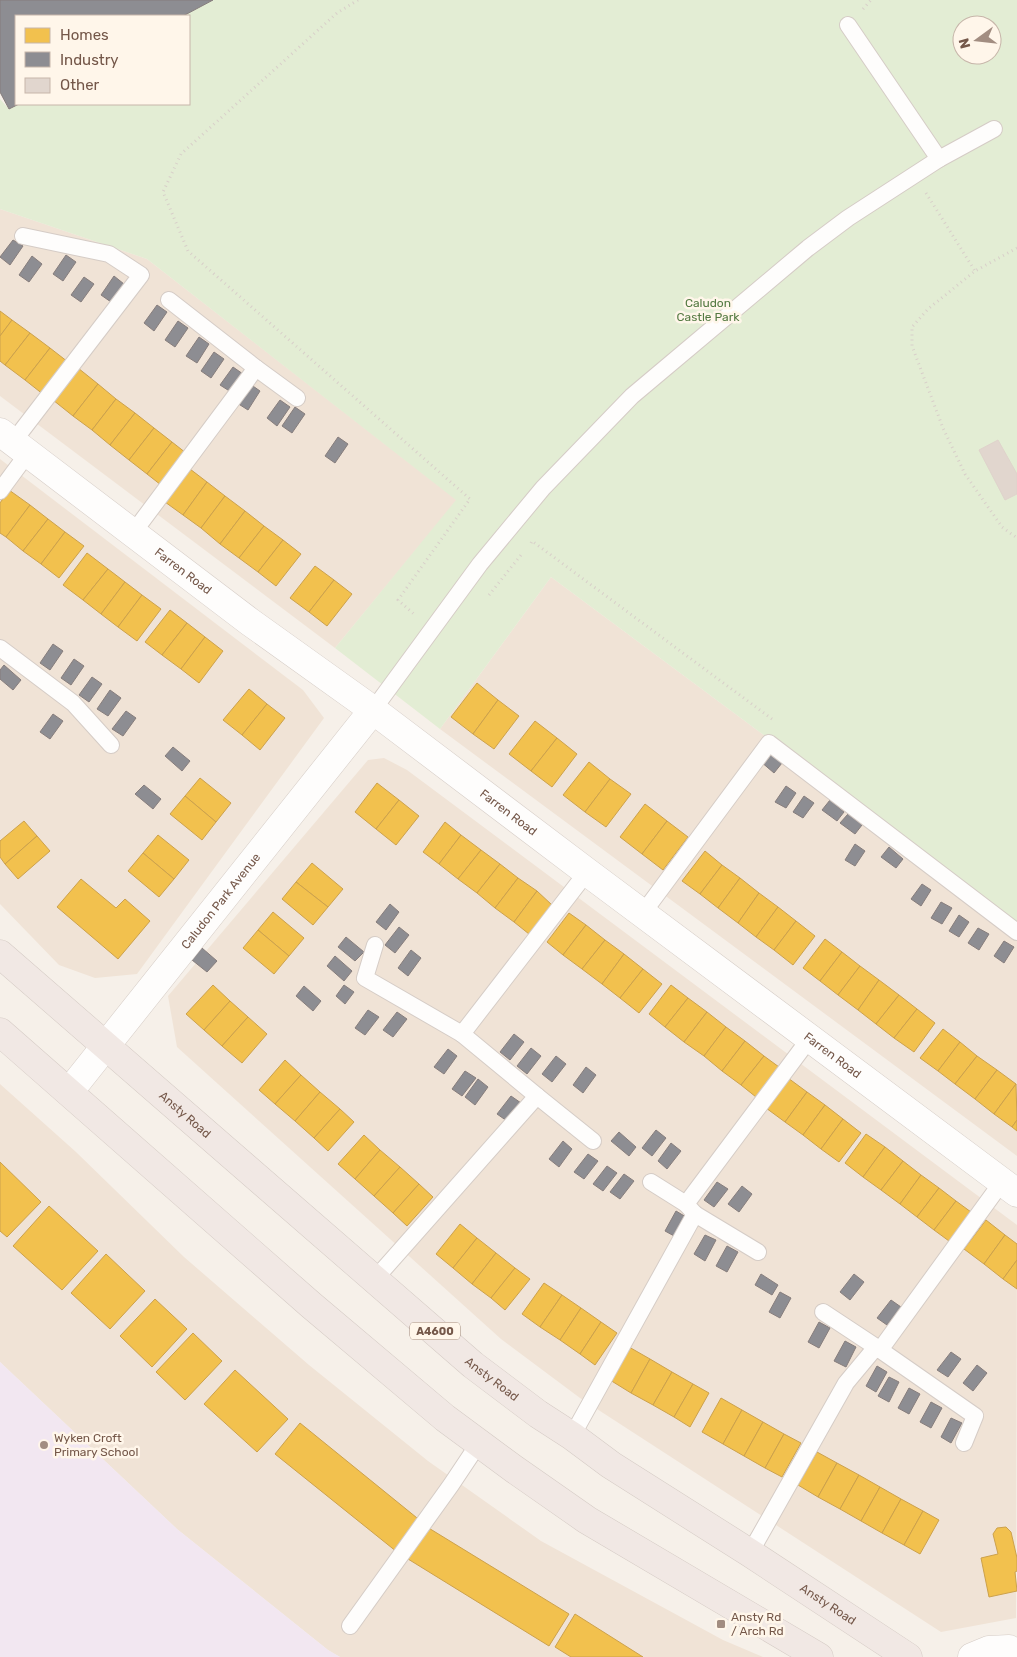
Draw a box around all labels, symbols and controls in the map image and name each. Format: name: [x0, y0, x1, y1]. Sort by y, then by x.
legend: [15, 15, 190, 105]
north arrow: [952, 15, 1002, 65]
text: Homes: [60, 26, 109, 44]
text: N: [955, 36, 974, 50]
text: Industry: [60, 51, 119, 69]
text: Other: [60, 76, 100, 94]
park label: Caludon Castle Park: [677, 296, 740, 324]
street label: Farren Road: [152, 545, 214, 597]
street label: Farren Road: [477, 786, 540, 838]
street label: Caludon Park Avenue: [179, 850, 264, 952]
street label: Farren Road: [801, 1029, 864, 1081]
street label: Ansty Road: [156, 1088, 214, 1141]
road number: A4600: [410, 1322, 460, 1340]
street label: Ansty Road: [462, 1354, 521, 1404]
place label: Wyken Croft Primary School: [54, 1431, 138, 1459]
marker: Wyken Croft Primary School: [38, 1439, 50, 1451]
street label: Ansty Road: [797, 1581, 859, 1628]
place label: Ansty Rd / Arch Rd: [731, 1610, 784, 1638]
marker: Ansty Rd / Arch Rd: [715, 1618, 727, 1630]

